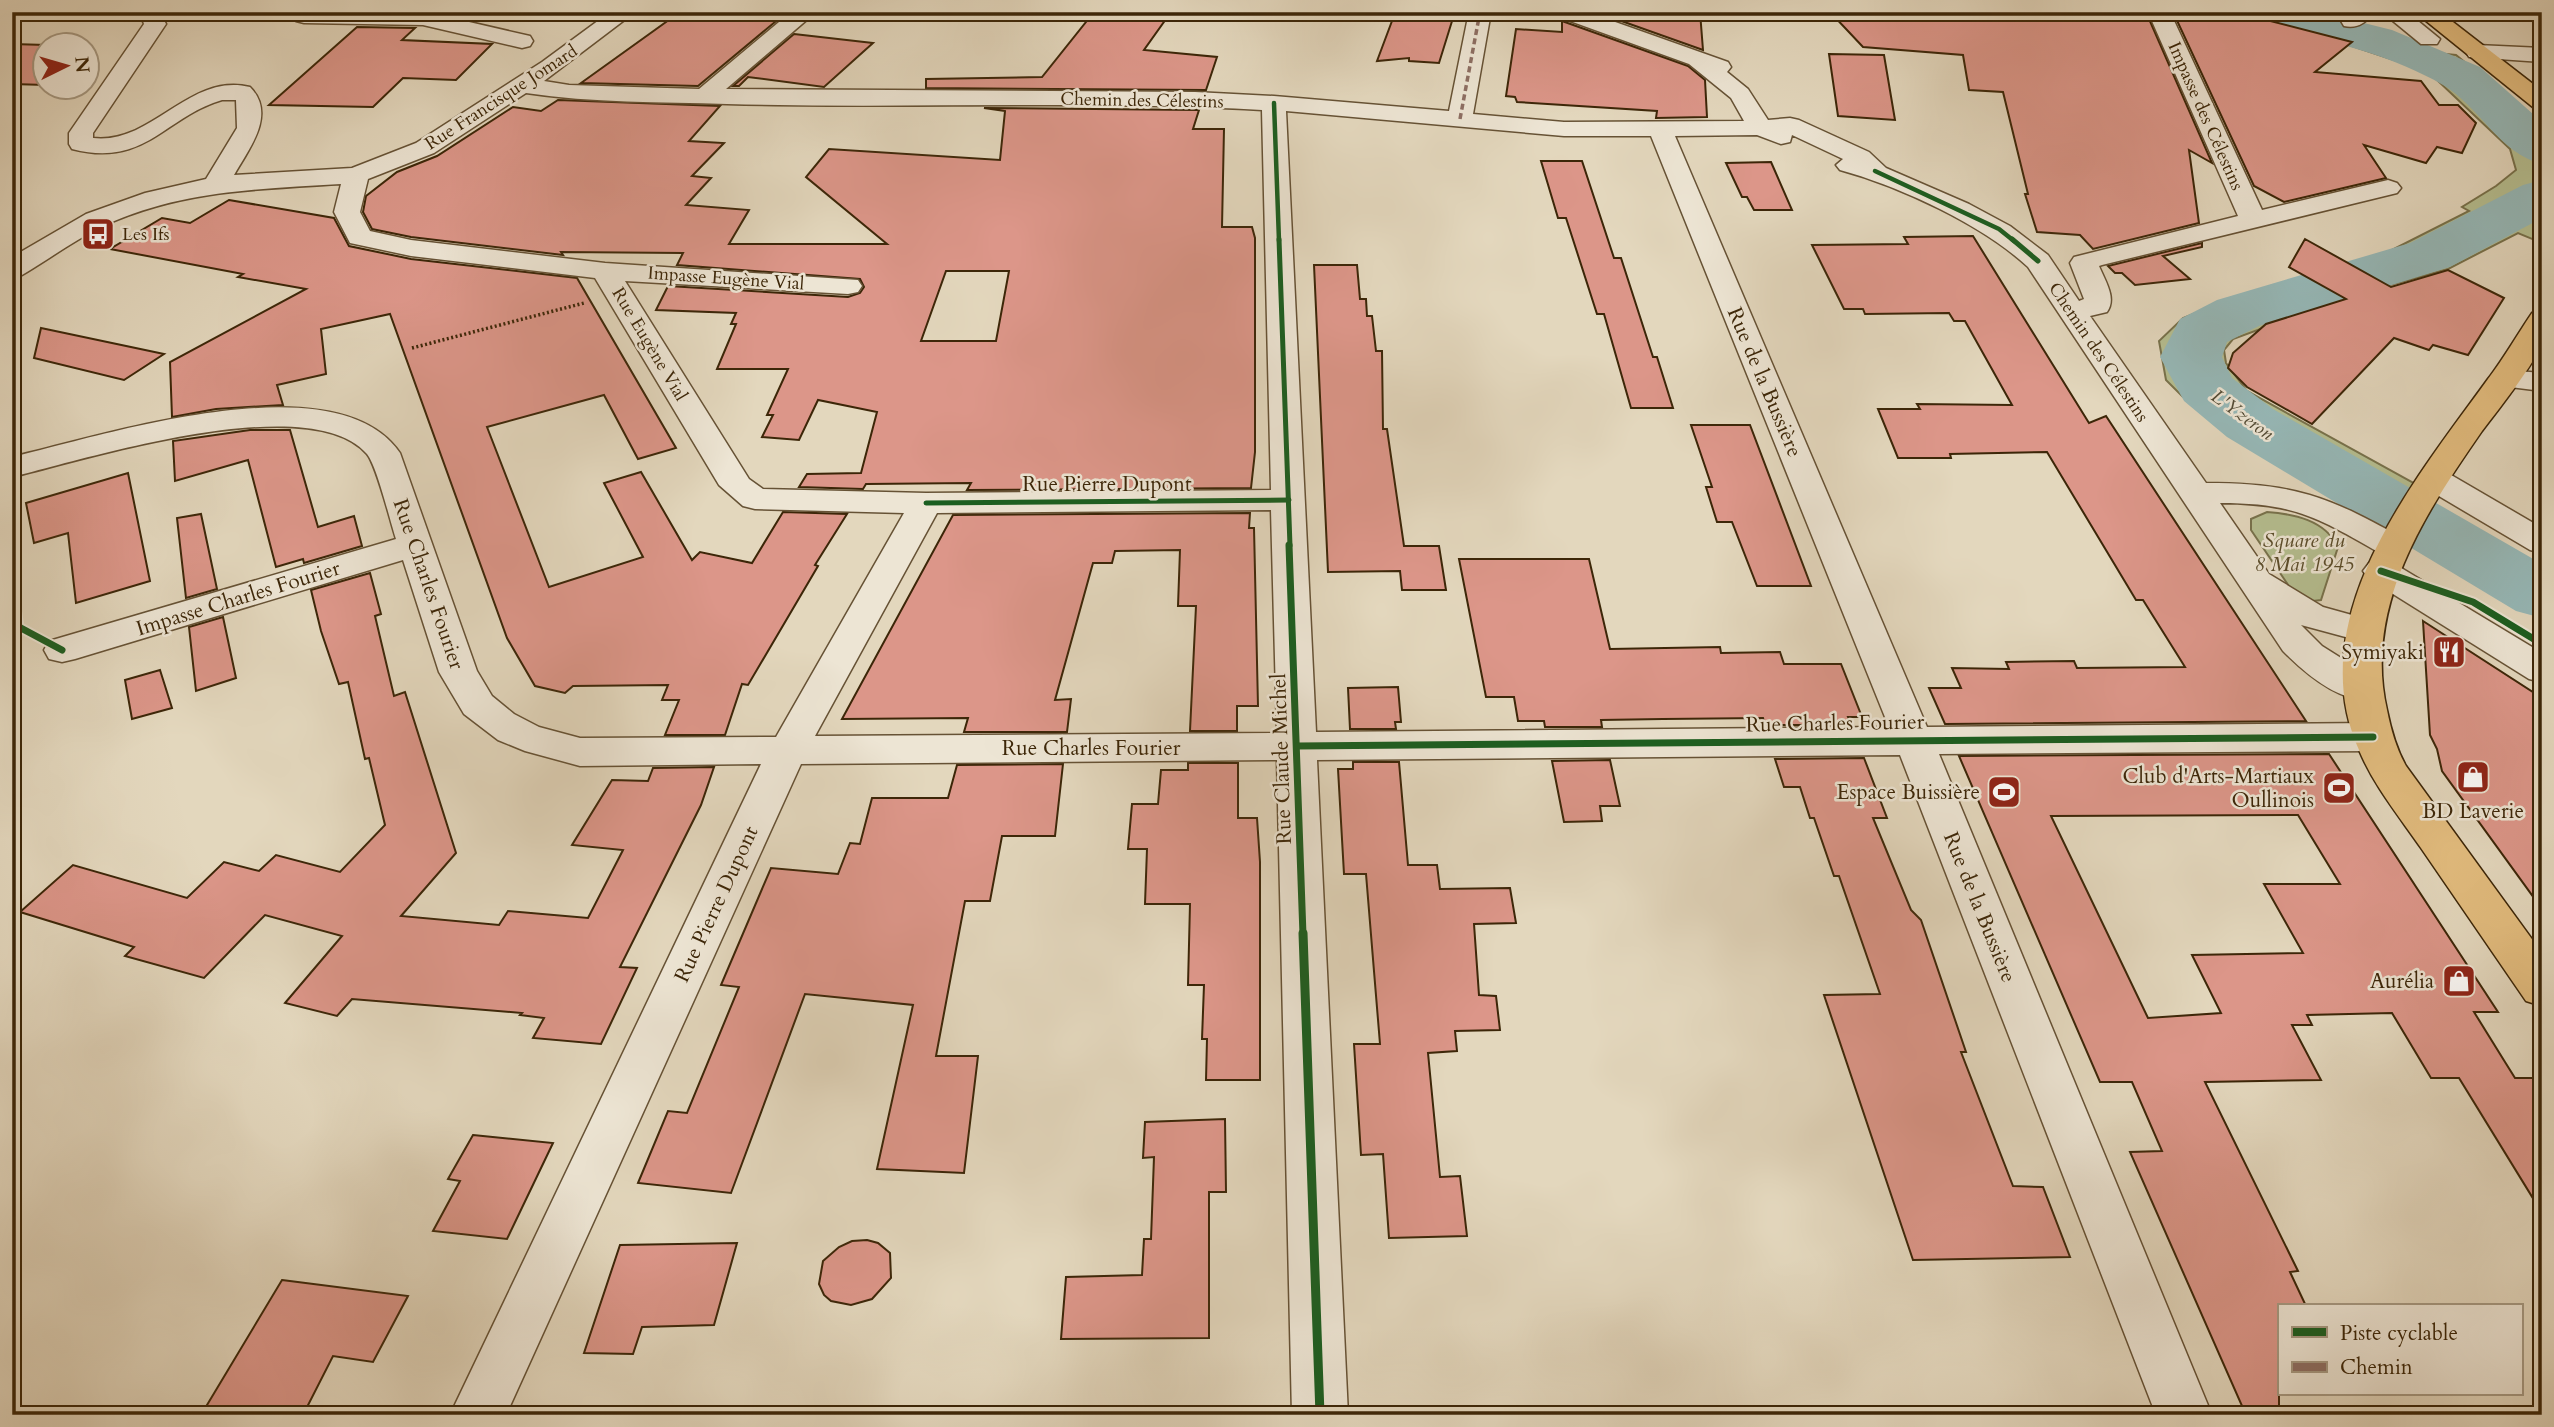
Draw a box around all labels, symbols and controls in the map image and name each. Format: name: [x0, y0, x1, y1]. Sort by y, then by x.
north arrow: [32, 32, 102, 102]
street label: Impasse des Célestins: [2162, 38, 2250, 194]
street label: Rue Francisque Jomard: [420, 39, 583, 156]
text: N: [68, 55, 96, 74]
street label: Chemin des Célestins: [1060, 87, 1224, 114]
bus stop icon: Les Ifs: [79, 215, 117, 253]
place label: Les Ifs: [122, 222, 170, 247]
street label: Impasse Eugène Vial: [647, 261, 806, 296]
street label: Chemin des Célestins: [2043, 278, 2155, 427]
street label: Rue Eugène Vial: [606, 283, 694, 406]
street label: Rue de la Bussière: [1720, 303, 1809, 462]
water label: L'Yzeron: [2206, 383, 2280, 447]
street label: Rue Pierre Dupont: [1022, 470, 1192, 499]
street label: Rue Charles Fourier: [386, 495, 471, 674]
park label: Square du 8 Mai 1945: [2254, 526, 2355, 579]
street label: Impasse Charles Fourier: [133, 554, 344, 643]
restaurant icon: Symiyaki: [2430, 633, 2468, 671]
place label: Symiyaki: [2341, 638, 2424, 667]
street label: Rue Claude Michel: [1264, 673, 1299, 845]
street label: Rue Charles Fourier: [1745, 707, 1925, 740]
street label: Rue Charles Fourier: [1002, 734, 1181, 763]
shop icon: BD Laverie: [2454, 758, 2492, 796]
place label: Club d'Arts-Martiaux Oullinois: [2123, 762, 2315, 815]
sports icon: Club d'Arts-Martiaux Oullinois: [2320, 769, 2358, 807]
sports icon: Espace Buissière: [1985, 773, 2023, 811]
place label: Espace Buissière: [1837, 778, 1980, 807]
place label: BD Laverie: [2422, 797, 2524, 826]
street label: Rue Pierre Dupont: [668, 821, 766, 987]
street label: Rue de la Bussière: [1936, 828, 2023, 987]
shop icon: Aurélia: [2440, 962, 2478, 1000]
place label: Aurélia: [2370, 967, 2434, 996]
legend: [2278, 1304, 2522, 1396]
text: Piste cyclable: [2340, 1319, 2458, 1348]
text: Chemin: [2340, 1353, 2413, 1382]

